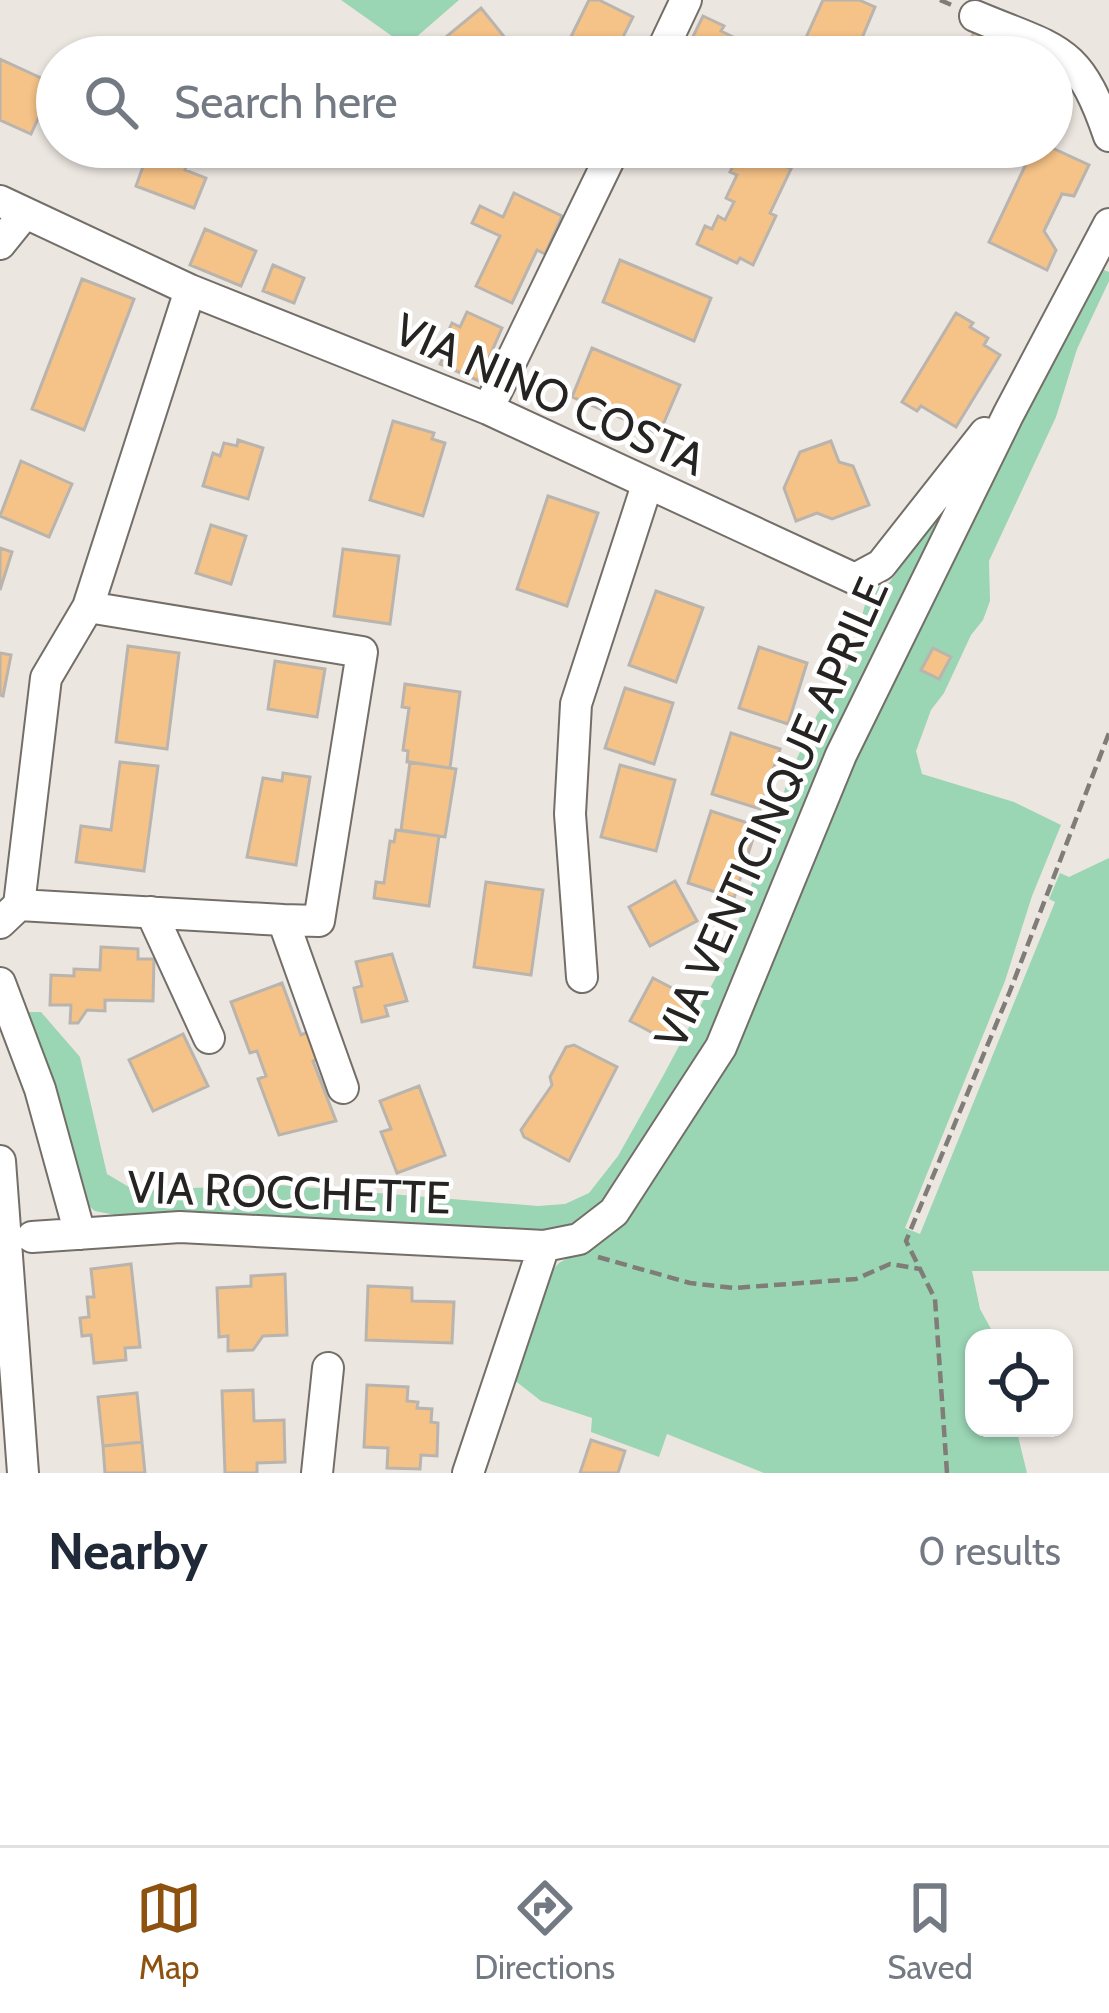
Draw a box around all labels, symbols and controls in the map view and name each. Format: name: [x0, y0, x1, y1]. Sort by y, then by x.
search box: [36, 36, 1073, 168]
icon: search: [78, 69, 144, 135]
text: Search here: [174, 75, 398, 129]
street label: VIA NINO COSTA: [387, 301, 714, 487]
street label: VIA VENTICINQUE APRILE: [643, 570, 899, 1056]
street label: VIA ROCCHETTE: [127, 1159, 451, 1225]
map controls: [965, 1329, 1073, 1437]
button: locate: [965, 1329, 1073, 1437]
text: Nearby: [48, 1520, 208, 1582]
text: 0 results: [918, 1527, 1061, 1575]
tab: Map: [136, 1875, 202, 1987]
tab: Directions: [474, 1875, 615, 1987]
tab: Saved: [887, 1875, 973, 1987]

